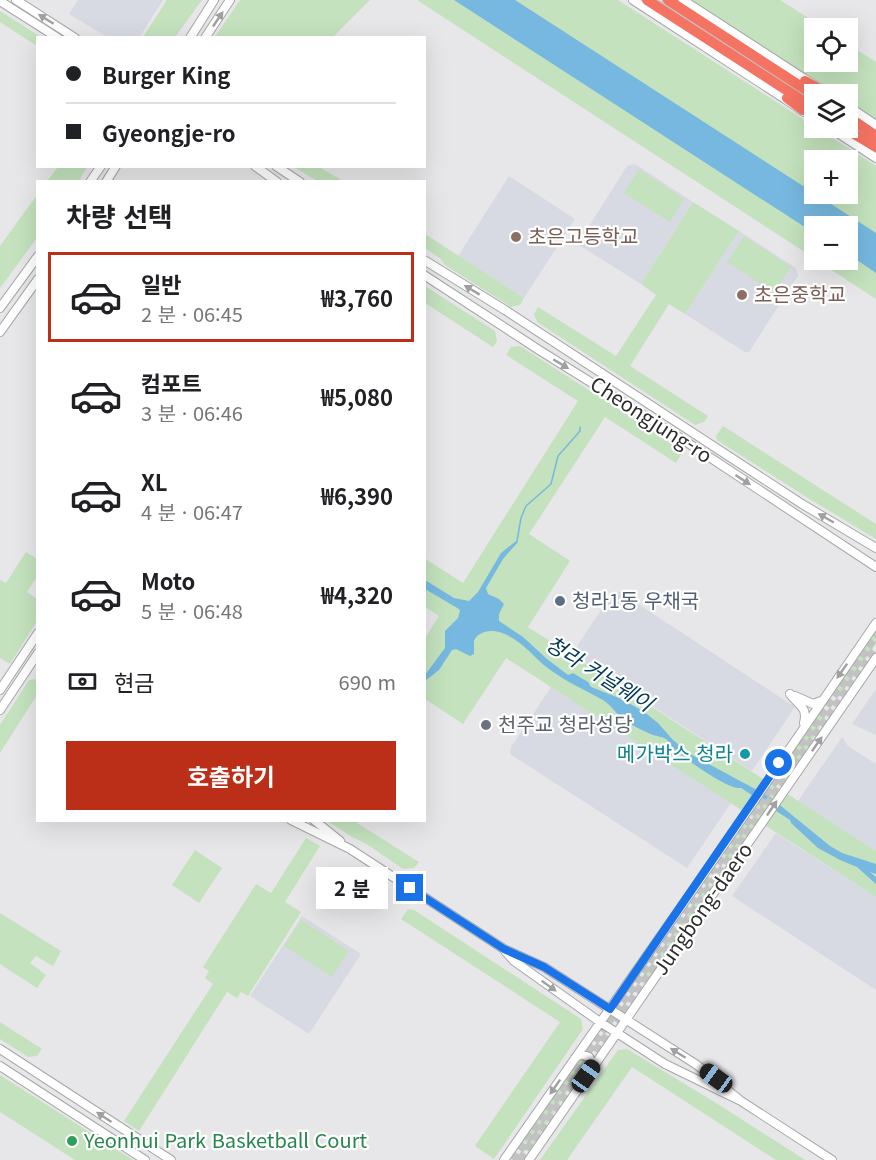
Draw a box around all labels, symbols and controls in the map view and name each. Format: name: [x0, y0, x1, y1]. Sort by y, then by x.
one-way arrow: [212, 11, 223, 27]
one-way arrow: [38, 13, 54, 24]
map controls: [804, 18, 858, 270]
button: locate: [804, 18, 858, 72]
text: Burger King: [102, 58, 230, 90]
button: layers: [804, 84, 858, 138]
text: Gyeongje-ro: [102, 116, 236, 148]
button: +: [804, 150, 858, 204]
text: 차량 선택: [66, 196, 173, 235]
button: −: [804, 216, 858, 270]
place label: 초은고등학교: [528, 221, 638, 250]
marker: 초은고등학교: [509, 230, 523, 244]
text: 일반: [141, 267, 181, 299]
icon: car: [69, 270, 123, 324]
place label: 초은중학교: [754, 279, 846, 308]
text: ₩3,760: [321, 281, 393, 313]
one-way arrow: [464, 284, 480, 295]
marker: 초은중학교: [735, 288, 749, 302]
text: 2 분 · 06:45: [141, 299, 243, 328]
one-way arrow: [553, 358, 569, 369]
text: 컴포트: [141, 366, 202, 398]
street label: Cheongjung-ro: [585, 368, 718, 469]
icon: car: [69, 369, 123, 423]
text: ₩5,080: [321, 380, 393, 412]
text: 3 분 · 06:46: [141, 398, 243, 427]
text: XL: [141, 465, 168, 497]
icon: car: [69, 468, 123, 522]
one-way arrow: [735, 474, 751, 485]
text: ₩6,390: [321, 479, 393, 511]
text: 4 분 · 06:47: [141, 497, 243, 526]
one-way arrow: [818, 512, 834, 523]
text: Moto: [141, 564, 195, 596]
icon: car: [69, 567, 123, 621]
text: ₩4,320: [321, 578, 393, 610]
place label: 청라1동 우채국: [572, 585, 699, 614]
marker: 청라1동 우채국: [553, 594, 567, 608]
text: 5 분 · 06:48: [141, 596, 243, 625]
water label: 청라 커널웨이: [540, 627, 661, 718]
one-way arrow: [836, 662, 848, 678]
icon: cash: [66, 665, 99, 698]
text: 현금: [114, 665, 154, 697]
text: 690 m: [339, 667, 396, 696]
place label: 천주교 청라성당: [498, 709, 632, 738]
marker: 천주교 청라성당: [479, 718, 493, 732]
one-way arrow: [811, 736, 823, 752]
place label: 메가박스 청라: [617, 738, 733, 767]
button: 호출하기: [66, 741, 396, 810]
marker: 메가박스 청라: [738, 747, 752, 761]
route start: [765, 749, 792, 776]
one-way arrow: [766, 800, 777, 816]
street label: Jungbong-daero: [645, 836, 758, 980]
callout: 2 분: [317, 867, 389, 909]
text: 2 분: [334, 873, 370, 902]
route end: [396, 874, 423, 901]
one-way arrow: [541, 980, 557, 992]
one-way arrow: [670, 1048, 686, 1059]
car: [568, 1056, 604, 1096]
car: [696, 1060, 736, 1096]
one-way arrow: [549, 1078, 561, 1094]
one-way arrow: [97, 1111, 113, 1123]
place label: Yeonhui Park Basketball Court: [83, 1125, 367, 1154]
marker: Yeonhui Park Basketball Court: [65, 1134, 79, 1148]

